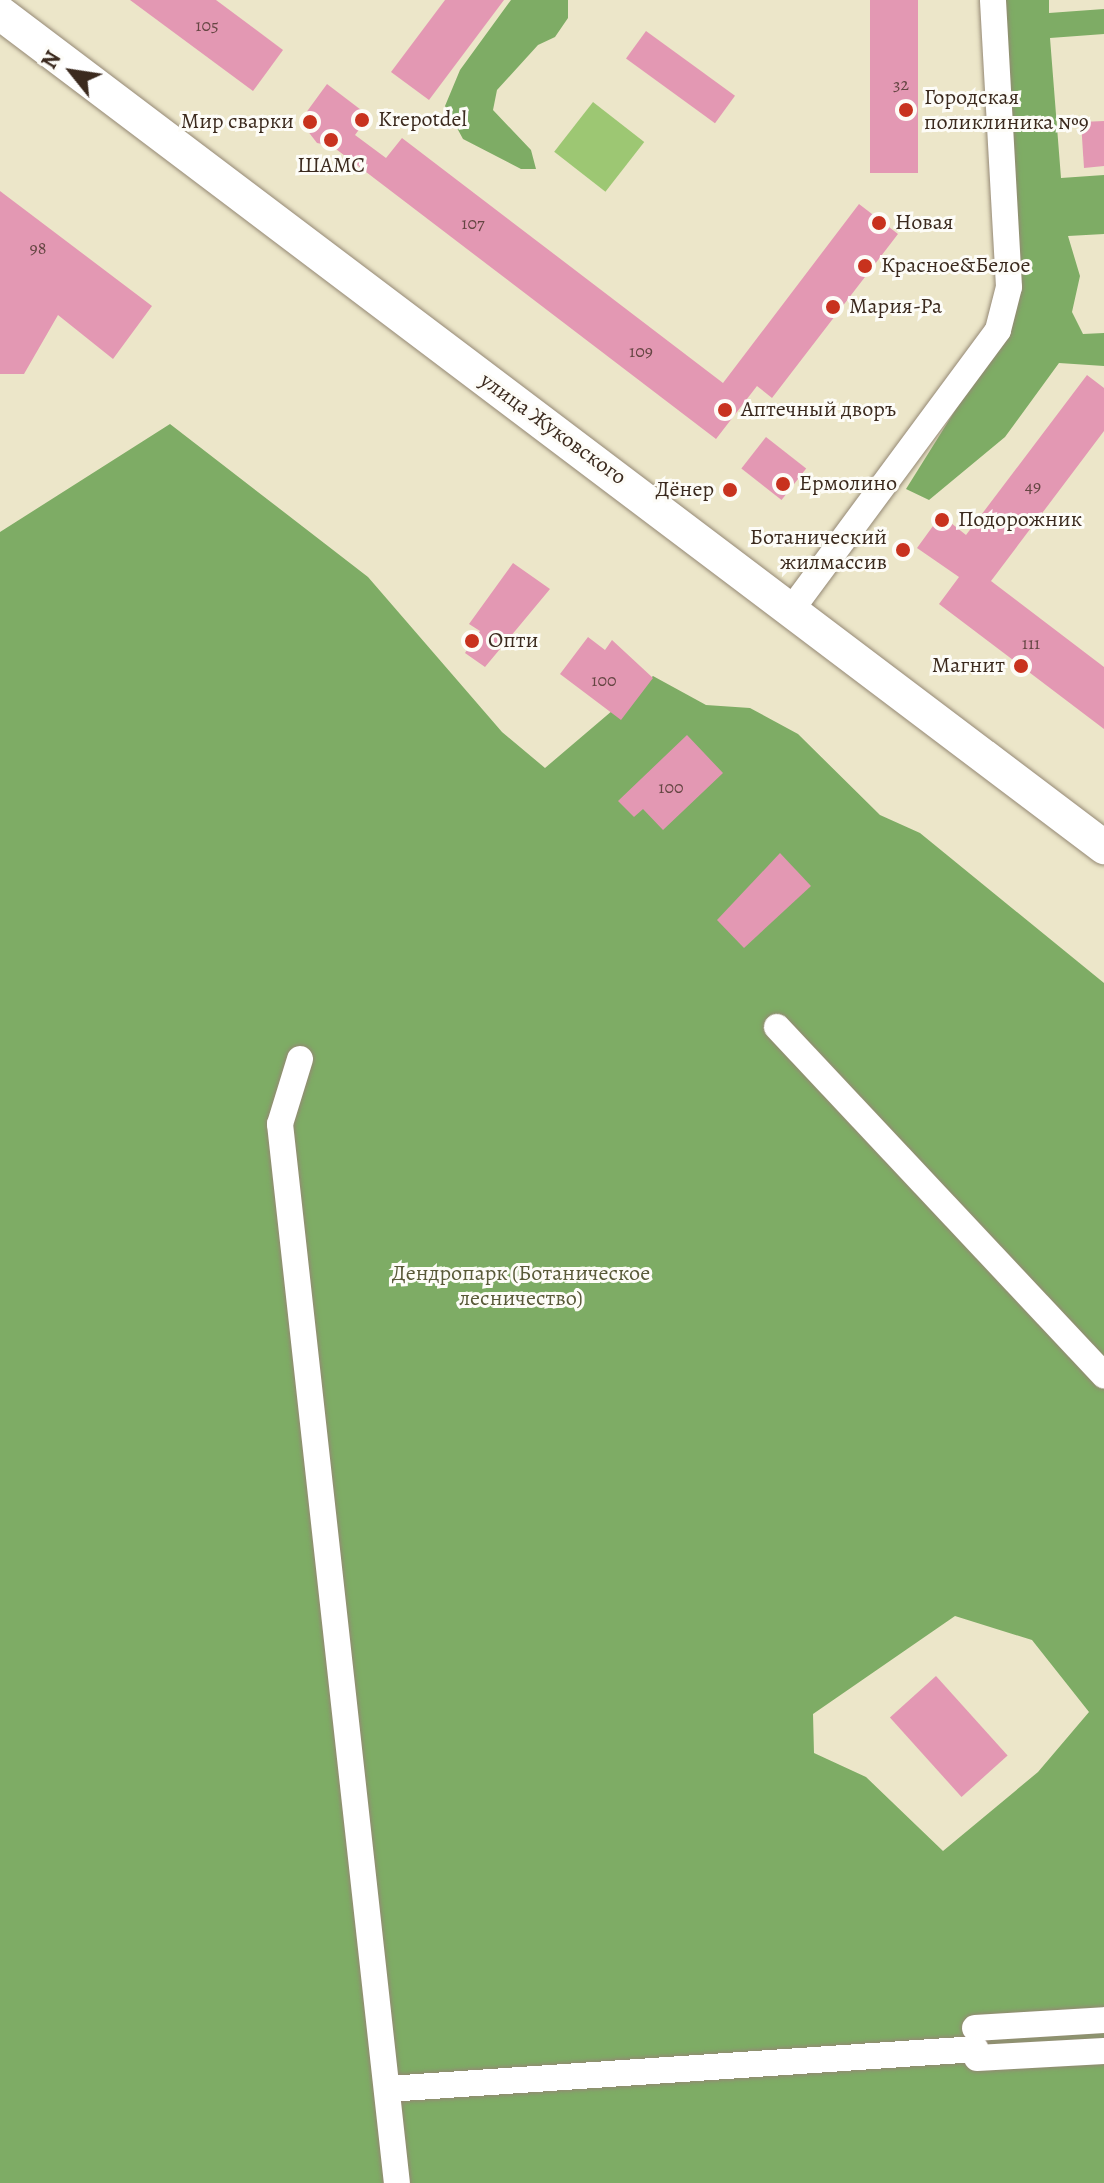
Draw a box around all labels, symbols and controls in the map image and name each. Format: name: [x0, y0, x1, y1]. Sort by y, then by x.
house number: 105: [195, 14, 219, 36]
north arrow: [32, 32, 112, 112]
text: N: [34, 46, 68, 74]
house number: 32: [893, 73, 909, 95]
place label: Городская поликлиника №9: [924, 84, 1089, 136]
marker: Городская поликлиника №9: [895, 99, 917, 121]
place label: Krepotdel: [378, 107, 467, 133]
place label: Мир сварки: [181, 109, 294, 135]
marker: Krepotdel: [353, 111, 371, 129]
marker: Мир сварки: [301, 113, 319, 131]
marker: ШАМС: [322, 131, 340, 149]
place label: ШАМС: [297, 153, 365, 179]
place label: Новая: [895, 210, 953, 236]
house number: 107: [461, 212, 485, 234]
marker: Новая: [870, 214, 888, 232]
house number: 98: [30, 237, 46, 259]
place label: Красное&Белое: [881, 253, 1030, 279]
marker: Красное&Белое: [856, 257, 874, 275]
place label: Мария-Ра: [849, 294, 942, 320]
marker: Мария-Ра: [824, 298, 842, 316]
house number: 109: [629, 340, 653, 362]
street label: улица Жуковского: [475, 367, 631, 491]
place label: Аптечный дворъ: [741, 397, 896, 423]
marker: Аптечный дворъ: [716, 401, 734, 419]
place label: Ермолино: [799, 471, 897, 497]
marker: Ермолино: [774, 475, 792, 493]
house number: 49: [1025, 475, 1041, 497]
place label: Дёнер: [656, 477, 714, 503]
marker: Дёнер: [721, 481, 739, 499]
place label: Подорожник: [958, 507, 1082, 533]
marker: Подорожник: [933, 511, 951, 529]
place label: Ботанический жилмассив: [750, 524, 887, 576]
marker: Ботанический жилмассив: [894, 541, 912, 559]
place label: Опти: [488, 628, 538, 654]
marker: Опти: [463, 632, 481, 650]
house number: 111: [1022, 632, 1040, 654]
place label: Магнит: [932, 653, 1005, 679]
marker: Магнит: [1012, 657, 1030, 675]
house number: 100: [591, 669, 617, 691]
house number: 100: [658, 776, 684, 798]
park label: Дендропарк (Ботаническое лесничество): [392, 1260, 650, 1312]

